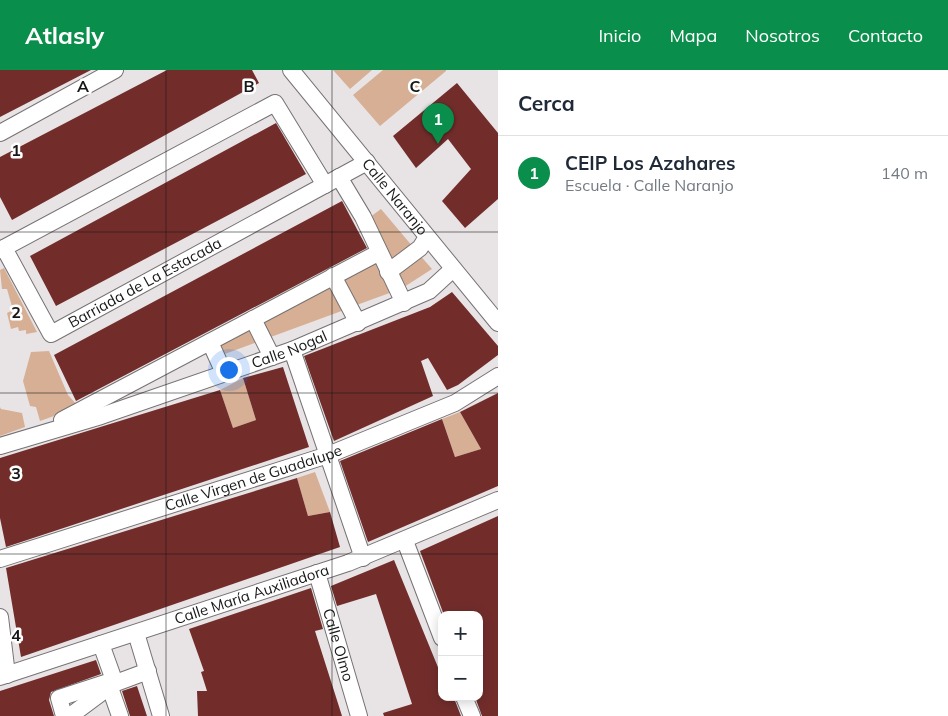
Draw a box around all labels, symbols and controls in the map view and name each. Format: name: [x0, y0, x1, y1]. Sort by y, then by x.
text: Atlasly: [25, 20, 104, 50]
text: Inicio: [598, 24, 641, 47]
text: Mapa: [669, 24, 717, 47]
text: Nosotros: [745, 24, 820, 47]
text: Contacto: [848, 24, 923, 47]
text: A: [77, 76, 89, 96]
text: B: [243, 76, 255, 96]
text: C: [410, 76, 421, 96]
text: Cerca: [518, 90, 575, 116]
pin: 1: [422, 103, 454, 144]
text: 1: [11, 140, 21, 160]
text: CEIP Los Azahares: [565, 151, 735, 175]
street label: Calle Naranjo: [358, 154, 432, 239]
text: 1: [529, 163, 539, 183]
text: 140 m: [881, 163, 928, 183]
text: Escuela · Calle Naranjo: [565, 175, 734, 195]
street label: Barriada de La Estacada: [65, 233, 225, 332]
text: 2: [11, 302, 21, 322]
street label: Calle Nogal: [249, 326, 330, 372]
your location: [216, 357, 242, 383]
street label: Calle Virgen de Guadalupe: [162, 440, 345, 515]
text: 3: [11, 463, 21, 483]
street label: Calle María Auxiliadora: [172, 560, 331, 628]
street label: Calle Olmo: [319, 606, 358, 684]
map controls: [438, 611, 483, 701]
button: +: [438, 611, 483, 656]
text: 4: [11, 625, 21, 645]
button: −: [438, 656, 483, 701]

